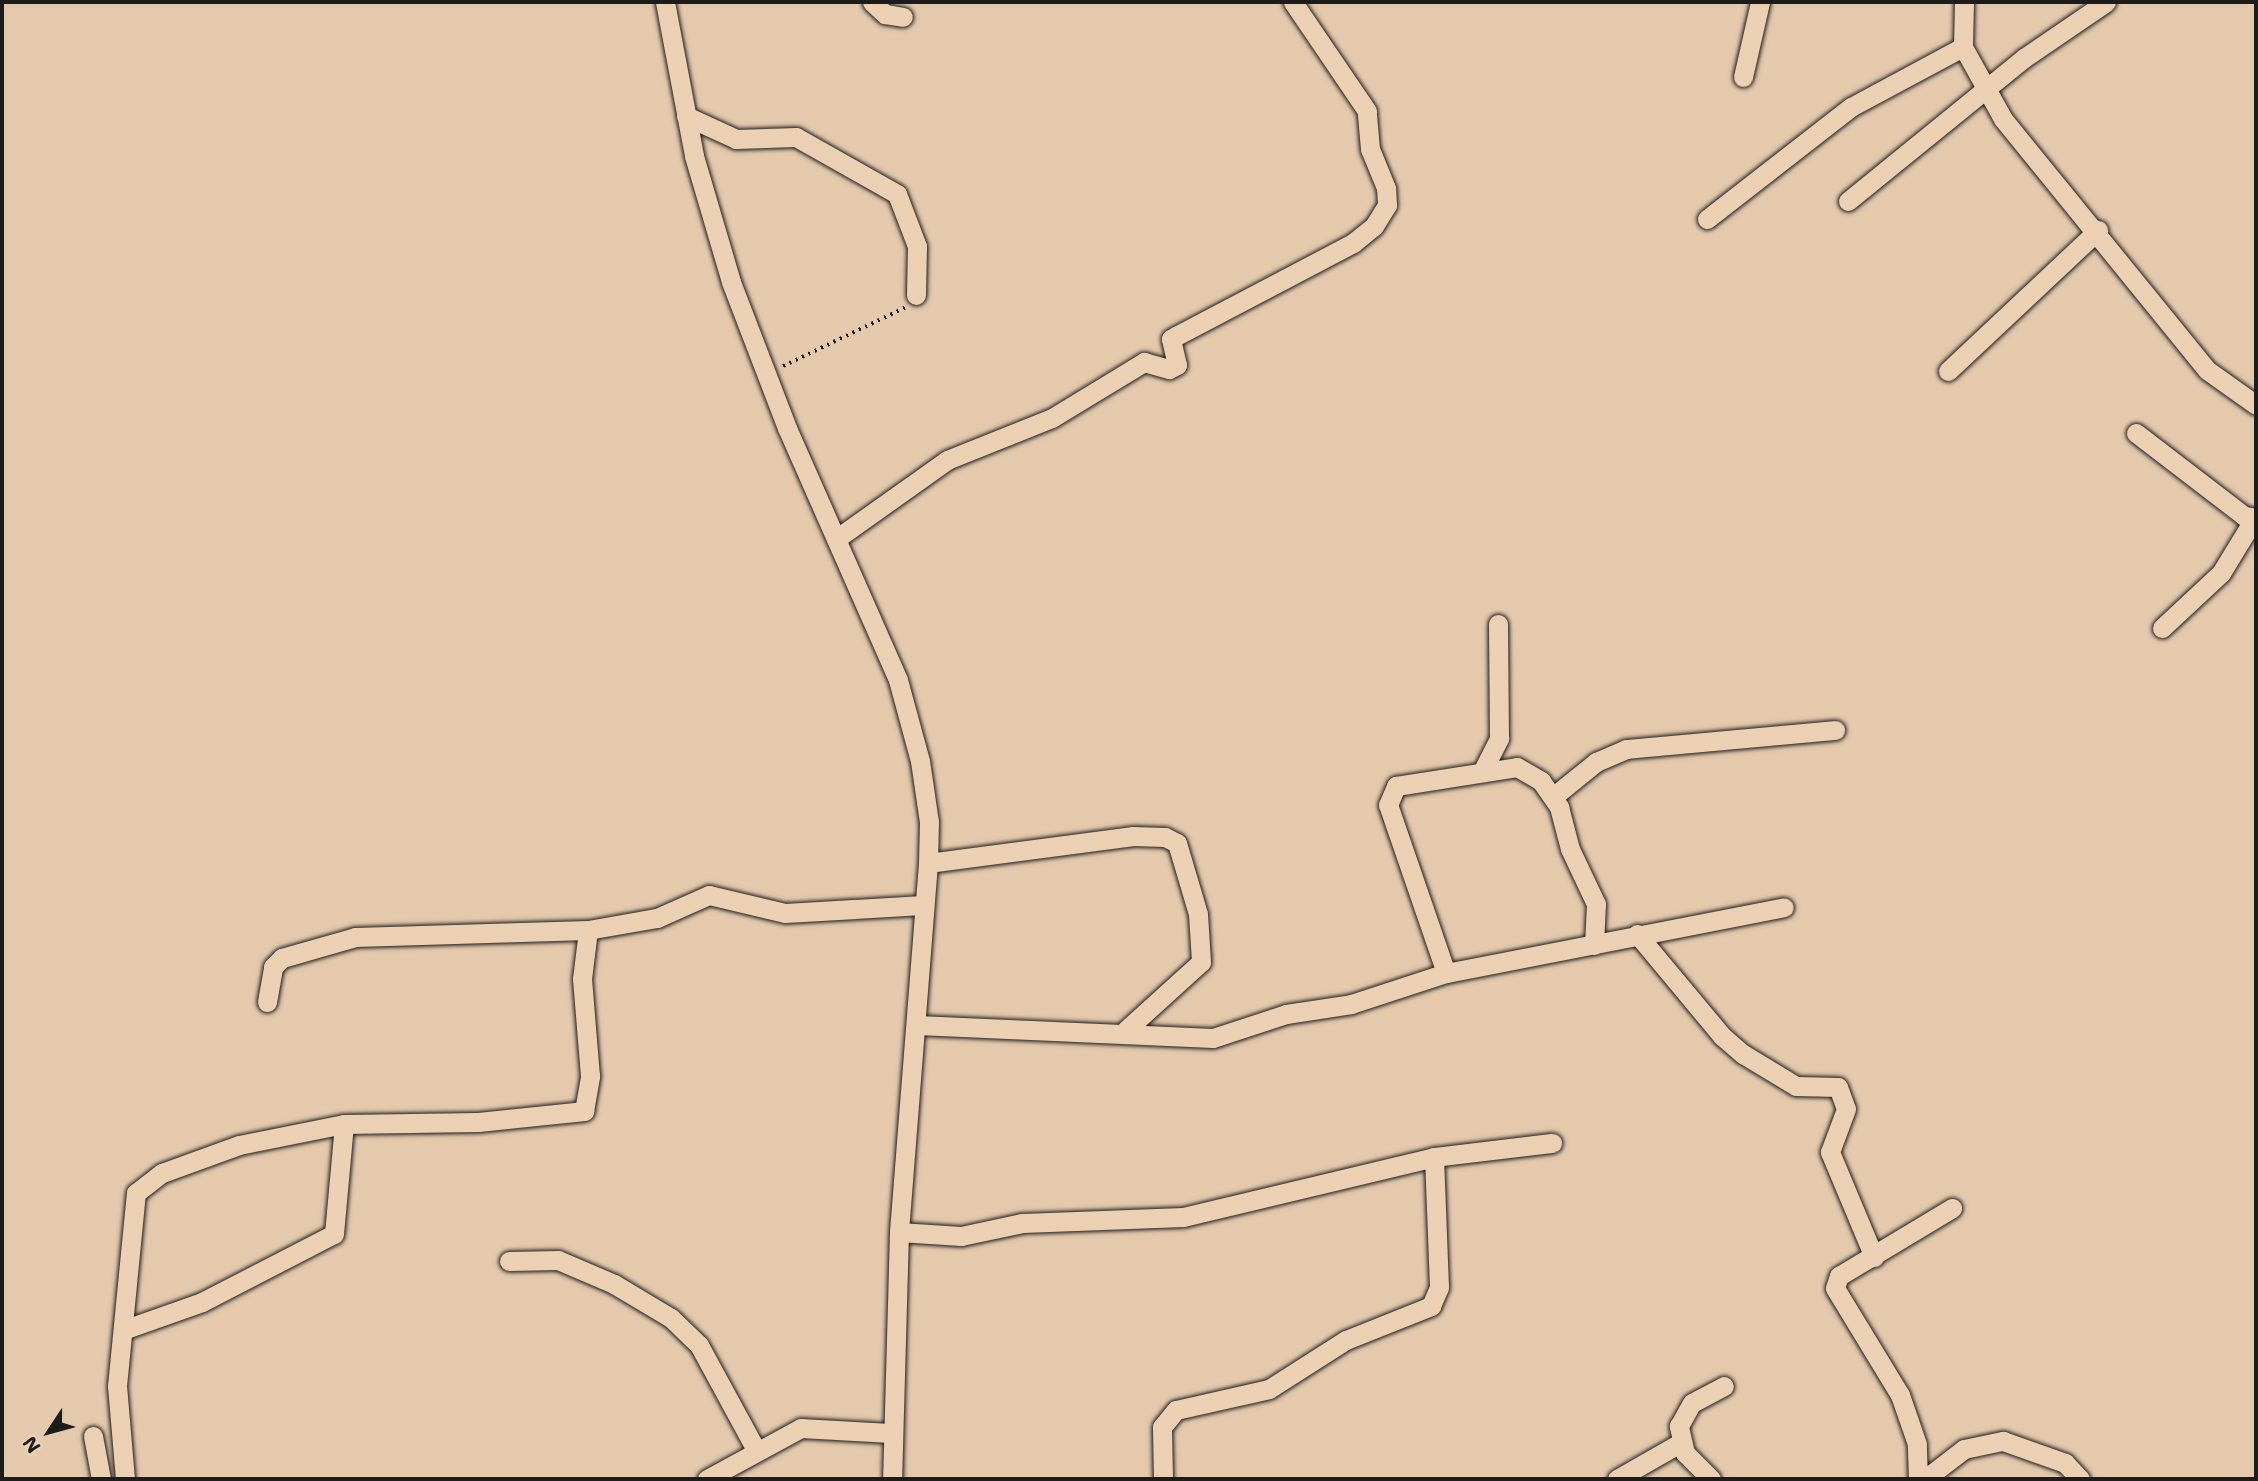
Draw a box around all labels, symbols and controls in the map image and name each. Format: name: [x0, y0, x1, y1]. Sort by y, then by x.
north arrow: [14, 1397, 84, 1467]
text: N: [17, 1431, 46, 1458]

